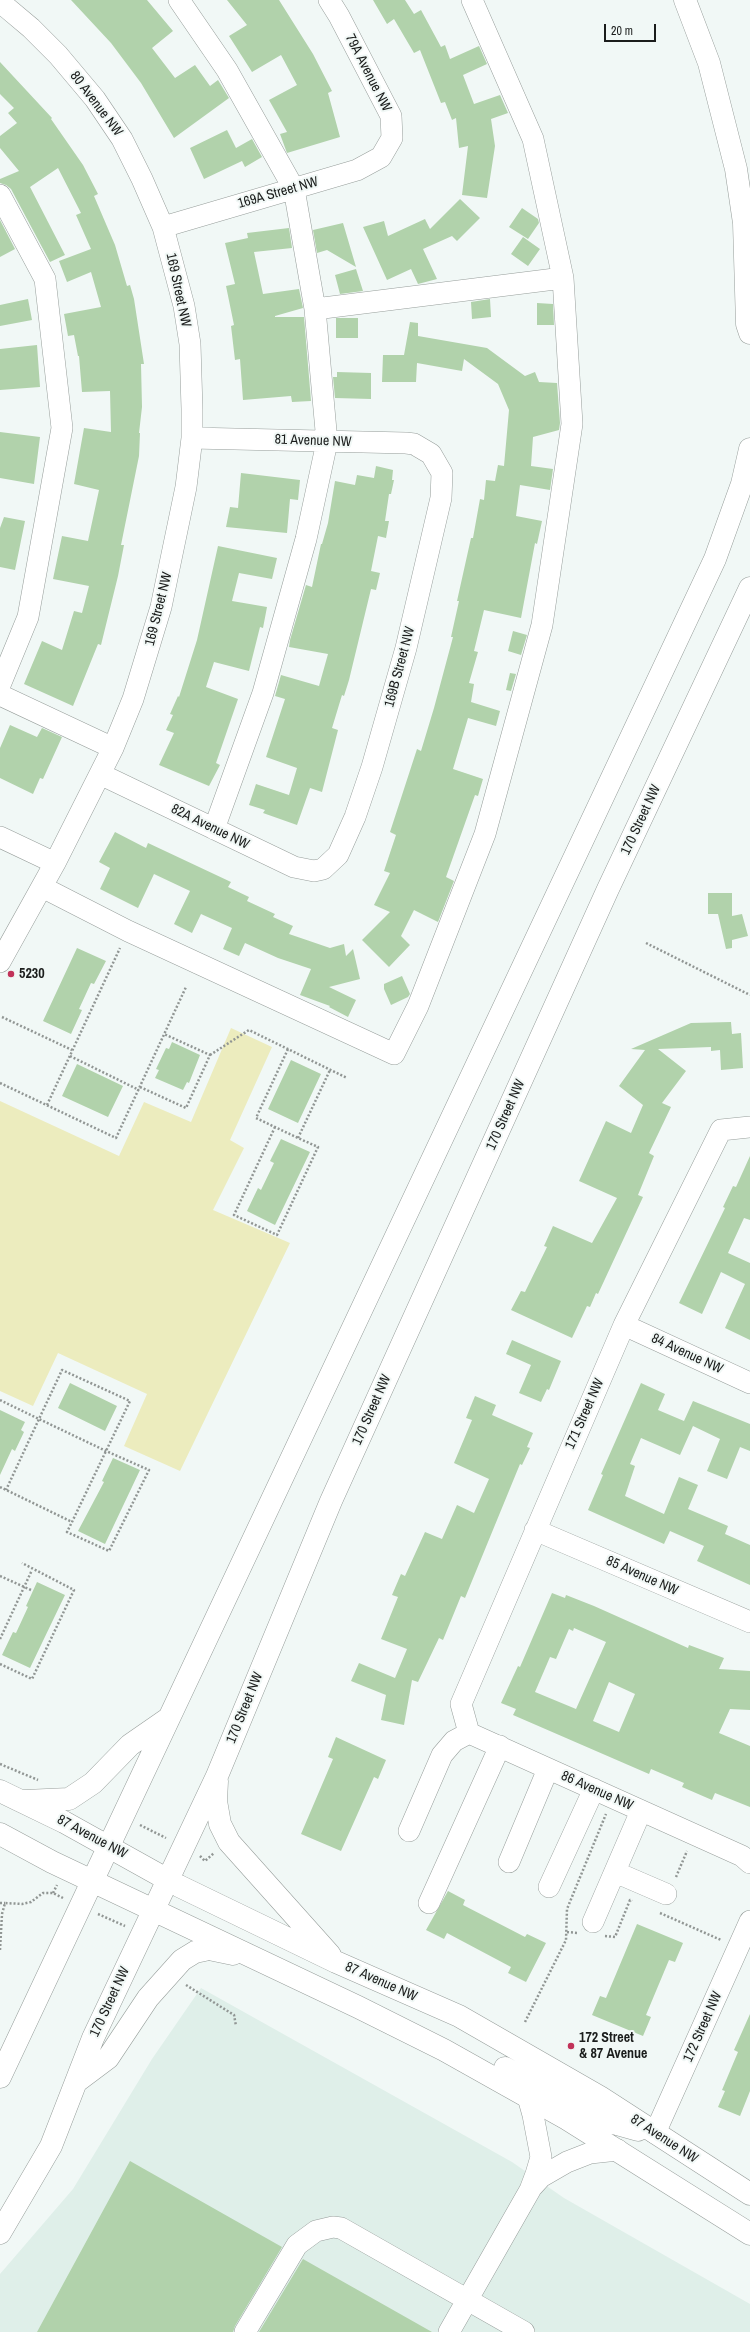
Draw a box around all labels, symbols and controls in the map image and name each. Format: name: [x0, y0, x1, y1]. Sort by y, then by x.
scale bar: [606, 16, 658, 42]
text: 20 m: [611, 23, 633, 39]
street label: 79A Avenue NW: [341, 31, 395, 115]
street label: 80 Avenue NW: [66, 68, 126, 140]
street label: 169A Street NW: [236, 173, 320, 213]
street label: 169 Street NW: [162, 251, 194, 329]
street label: 81 Avenue NW: [274, 431, 352, 451]
street label: 169 Street NW: [142, 570, 176, 648]
street label: 169B Street NW: [381, 625, 419, 709]
street label: 170 Street NW: [617, 782, 665, 858]
street label: 82A Avenue NW: [168, 801, 252, 853]
place label: 5230: [19, 966, 45, 982]
marker: 5230: [6, 969, 16, 979]
street label: 170 Street NW: [483, 1077, 529, 1153]
street label: 84 Avenue NW: [649, 1330, 725, 1378]
street label: 170 Street NW: [349, 1372, 395, 1448]
street label: 171 Street NW: [562, 1376, 608, 1452]
street label: 85 Avenue NW: [603, 1553, 681, 1599]
street label: 170 Street NW: [223, 1670, 267, 1746]
street label: 86 Avenue NW: [558, 1768, 636, 1814]
street label: 87 Avenue NW: [54, 1812, 130, 1862]
street label: 87 Avenue NW: [342, 1959, 420, 2005]
street label: 170 Street NW: [86, 1964, 134, 2040]
street label: 172 Street NW: [680, 1989, 726, 2065]
place label: 172 Street & 87 Avenue: [579, 2030, 647, 2062]
marker: 172 Street & 87 Avenue: [566, 2041, 576, 2051]
street label: 87 Avenue NW: [627, 2111, 701, 2167]

